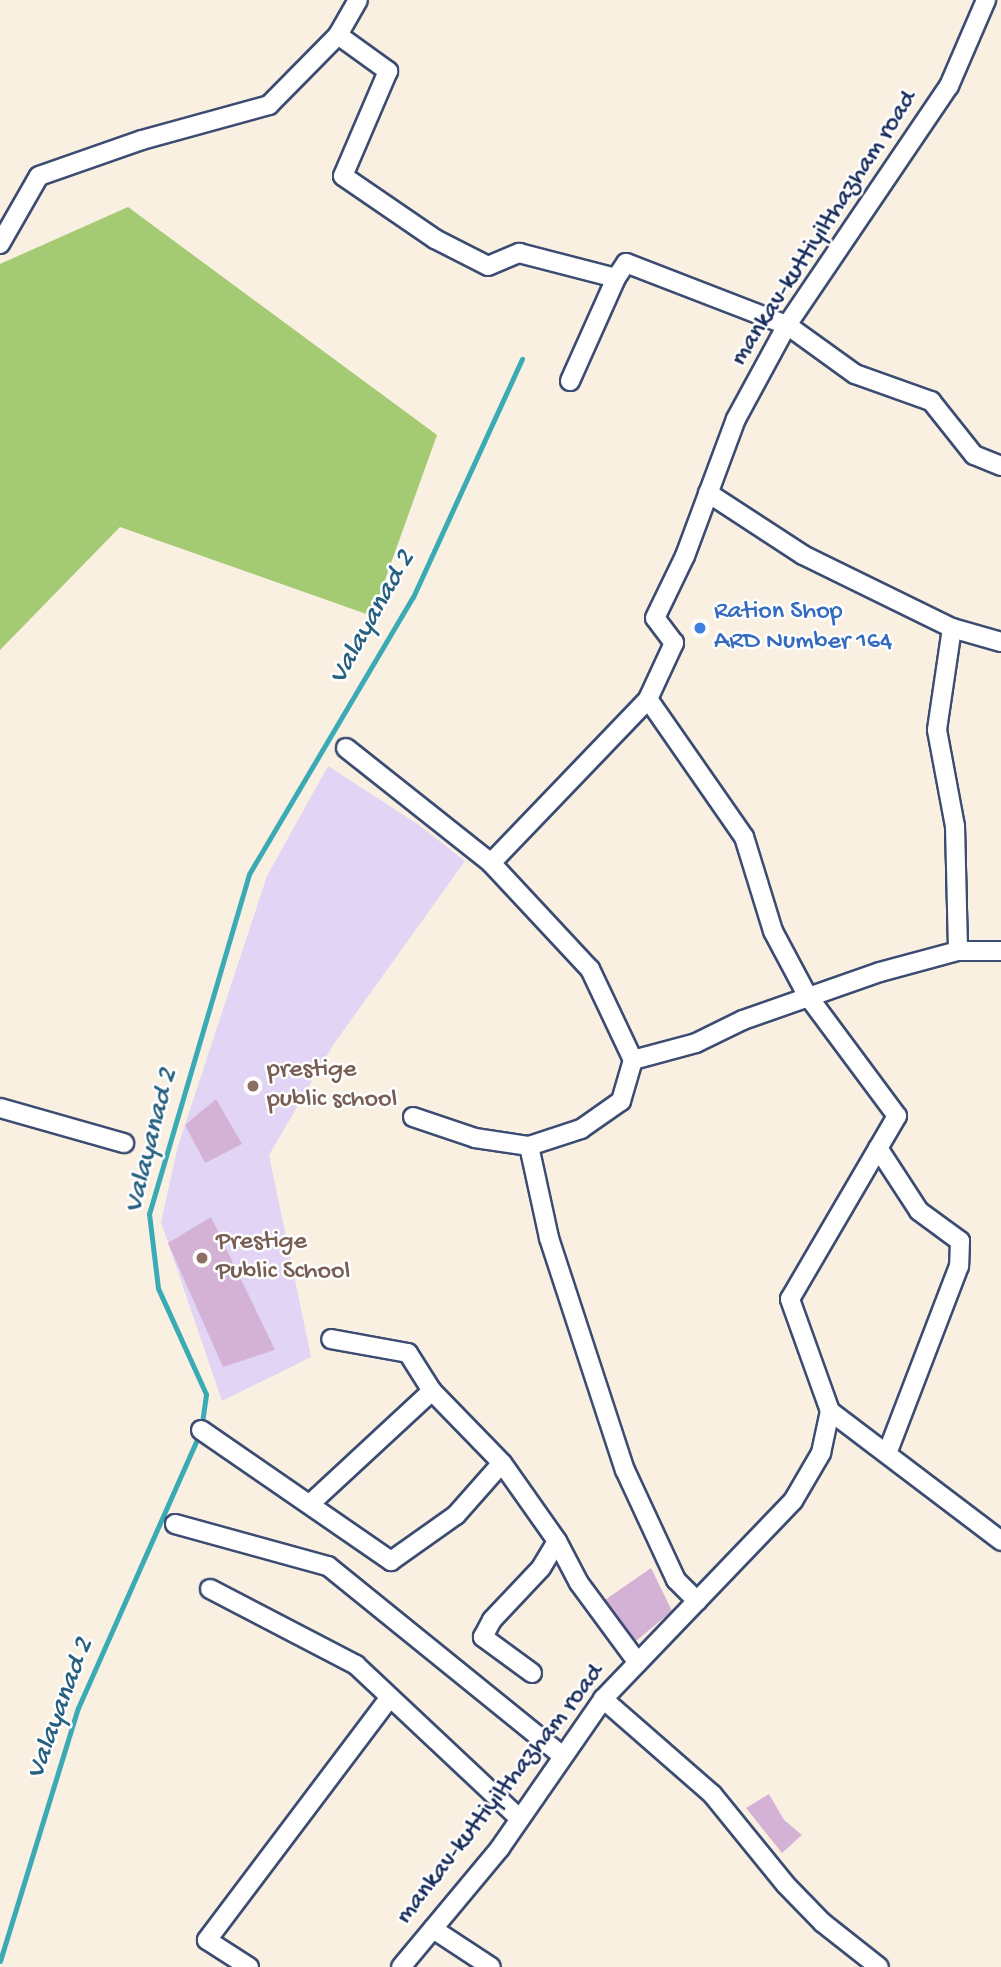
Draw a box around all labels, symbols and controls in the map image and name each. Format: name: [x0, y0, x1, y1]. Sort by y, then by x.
street label: mankav-kuttiyilthazham road: [724, 86, 926, 372]
water label: Valayanad 2: [322, 545, 424, 691]
place label: Ration Shop ARD Number 164: [714, 597, 892, 658]
marker: Ration Shop ARD Number 164: [692, 620, 708, 636]
place label: prestige public school: [267, 1055, 397, 1116]
water label: Valayanad 2: [118, 1065, 186, 1217]
marker: prestige public school: [245, 1078, 261, 1094]
place label: Prestige Public School: [216, 1227, 350, 1288]
marker: Prestige Public School: [194, 1250, 210, 1266]
water label: Valayanad 2: [20, 1634, 102, 1784]
street label: mankav-kuttiyilthazham road: [390, 1659, 612, 1931]

